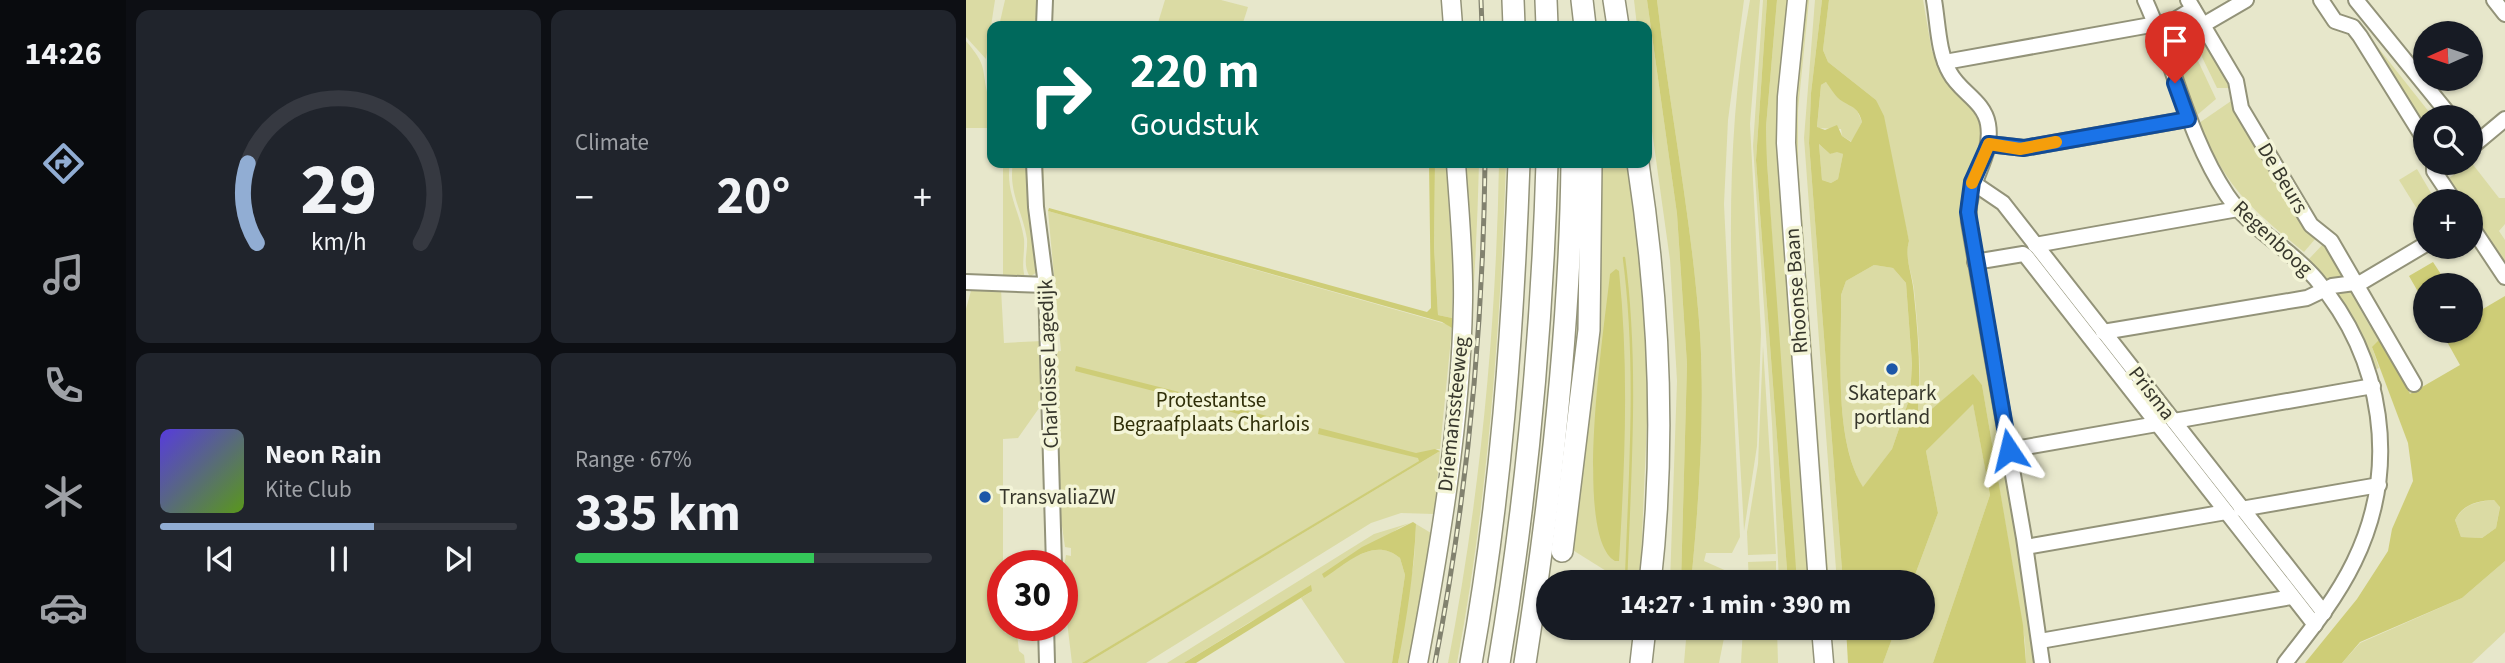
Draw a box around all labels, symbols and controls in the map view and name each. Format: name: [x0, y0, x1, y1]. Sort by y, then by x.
pin: [2145, 11, 2205, 83]
north arrow: [2413, 21, 2483, 91]
map controls: [2413, 21, 2483, 343]
icon: arrive: [2156, 22, 2194, 60]
text: 14:26: [24, 31, 102, 77]
text: 220 m: [1130, 37, 1259, 107]
icon: right: [1015, 49, 1106, 140]
text: Goudstuk: [1130, 102, 1259, 148]
button: search: [2413, 105, 2483, 175]
text: Climate: [575, 126, 649, 159]
street label: De Beurs: [2250, 137, 2316, 219]
text: 29: [300, 138, 377, 242]
icon: directions: [39, 139, 88, 188]
text: 20°: [717, 160, 790, 234]
text: −: [575, 171, 594, 225]
text: +: [913, 171, 932, 225]
button: +: [2413, 189, 2483, 259]
street label: Regenboog: [2227, 193, 2320, 283]
text: km/h: [311, 223, 366, 259]
street label: Rhoonse Baan: [1777, 227, 1815, 355]
icon: music: [39, 250, 88, 299]
button: −: [2413, 273, 2483, 343]
street label: Charloisse Lagedijk: [1030, 278, 1066, 449]
street label: Driemanssteeweg: [1430, 334, 1476, 493]
street label: Prisma: [2121, 360, 2183, 426]
icon: phone: [39, 361, 88, 410]
marker: Skatepark portland: [1884, 361, 1900, 377]
place label: Skatepark portland: [1848, 378, 1937, 432]
park label: Protestantse Begraafplaats Charlois: [1113, 385, 1310, 439]
position arrow: [1972, 413, 2046, 487]
text: Neon Rain: [265, 436, 382, 473]
text: Range · 67%: [575, 443, 692, 476]
icon: climate: [39, 472, 88, 521]
text: Kite Club: [265, 473, 352, 506]
text: 335 km: [575, 477, 741, 551]
place label: TransvaliaZW: [999, 482, 1116, 512]
marker: TransvaliaZW: [977, 489, 993, 505]
icon: previous: [201, 540, 239, 578]
icon: pause: [320, 540, 358, 578]
icon: next: [439, 540, 477, 578]
speed limit sign: 30: [987, 550, 1078, 641]
icon: car: [39, 583, 88, 632]
text: 14:27 · 1 min · 390 m: [1620, 586, 1851, 623]

